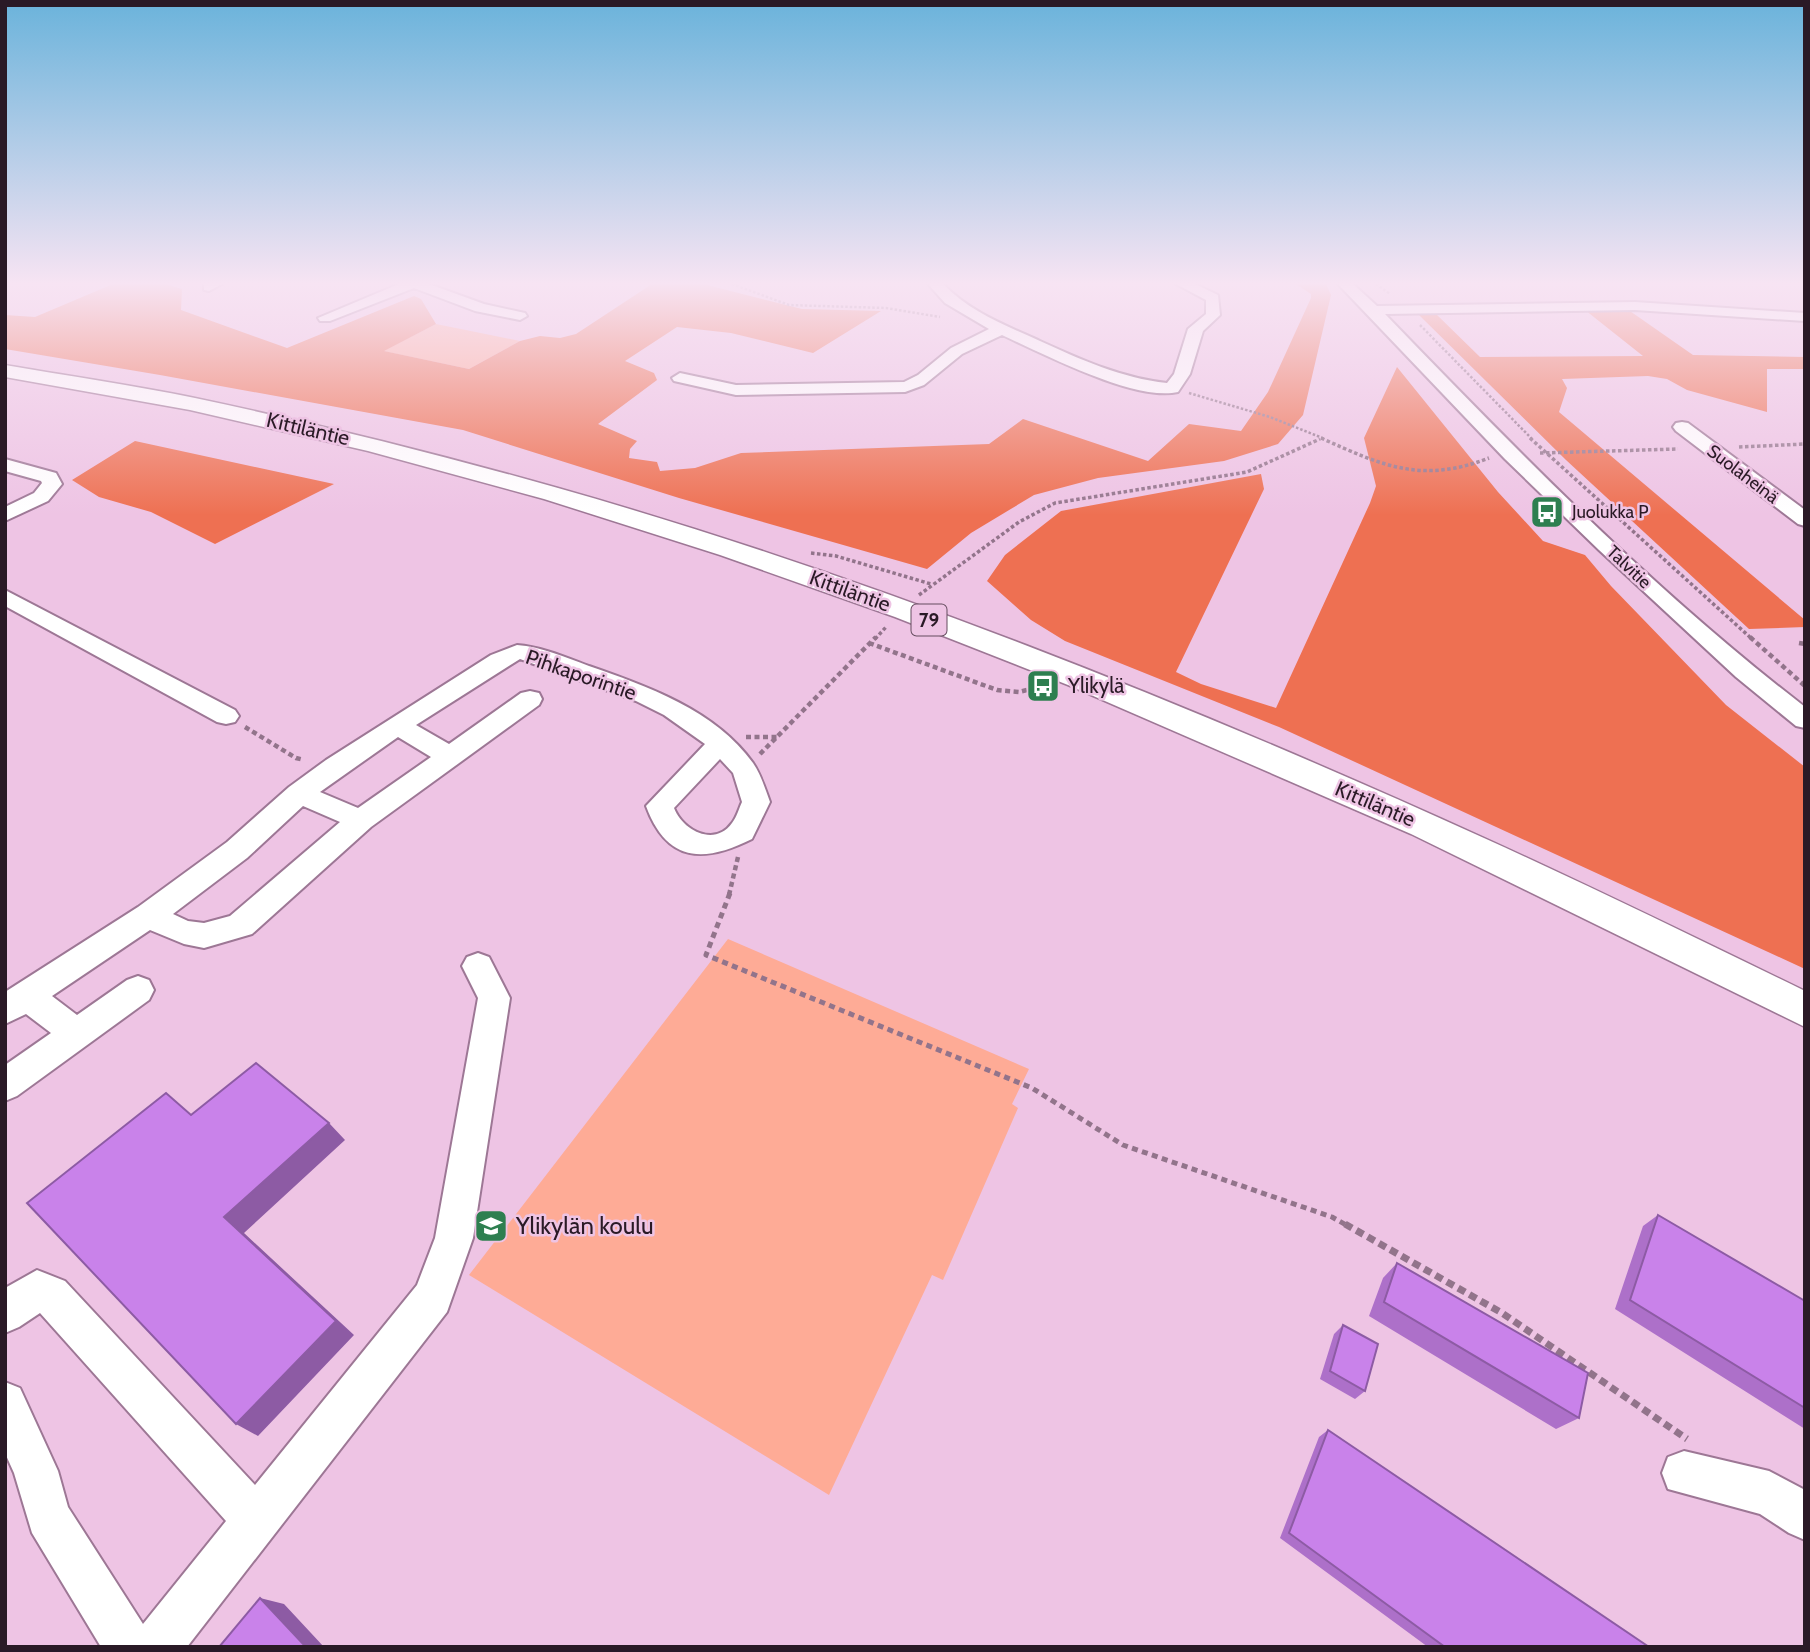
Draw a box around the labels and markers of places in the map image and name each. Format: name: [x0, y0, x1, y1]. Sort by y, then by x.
bus stop icon: Juolukka P: [1528, 493, 1566, 531]
place label: Juolukka P: [1571, 501, 1648, 523]
bus stop icon: Ylikylä: [1024, 667, 1062, 705]
place label: Ylikylä: [1067, 673, 1124, 698]
school or university icon: Ylikylän koulu: [472, 1207, 510, 1245]
place label: Ylikylän koulu: [515, 1211, 653, 1240]

